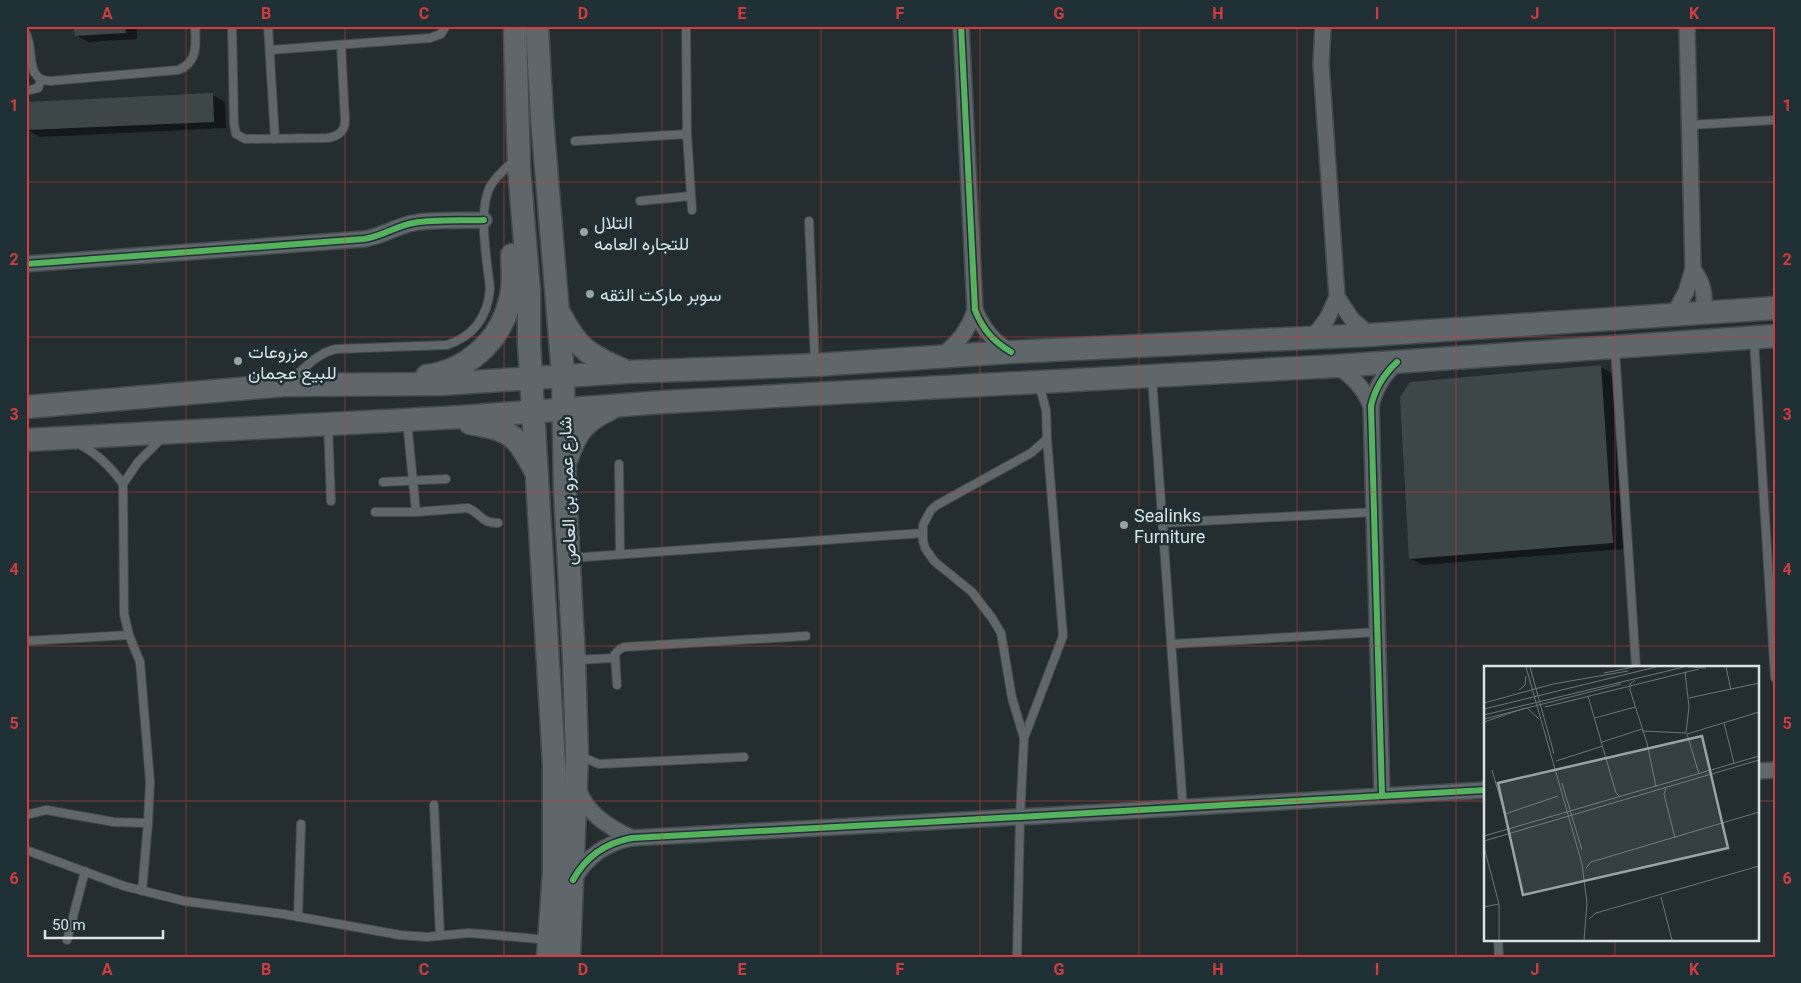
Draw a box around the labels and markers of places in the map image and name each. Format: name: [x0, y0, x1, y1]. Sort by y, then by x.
place label: التلال للتجاره العامه: [594, 212, 689, 255]
marker: التلال للتجاره العامه: [578, 226, 590, 238]
place label: سوبر ماركت الثقه: [600, 284, 721, 306]
marker: سوبر ماركت الثقه: [584, 288, 596, 300]
place label: مزروعات للبيع عجمان: [248, 341, 337, 385]
marker: مزروعات للبيع عجمان: [232, 355, 244, 367]
place label: Sealinks Furniture: [1134, 505, 1205, 547]
marker: Sealinks Furniture: [1118, 519, 1130, 531]

